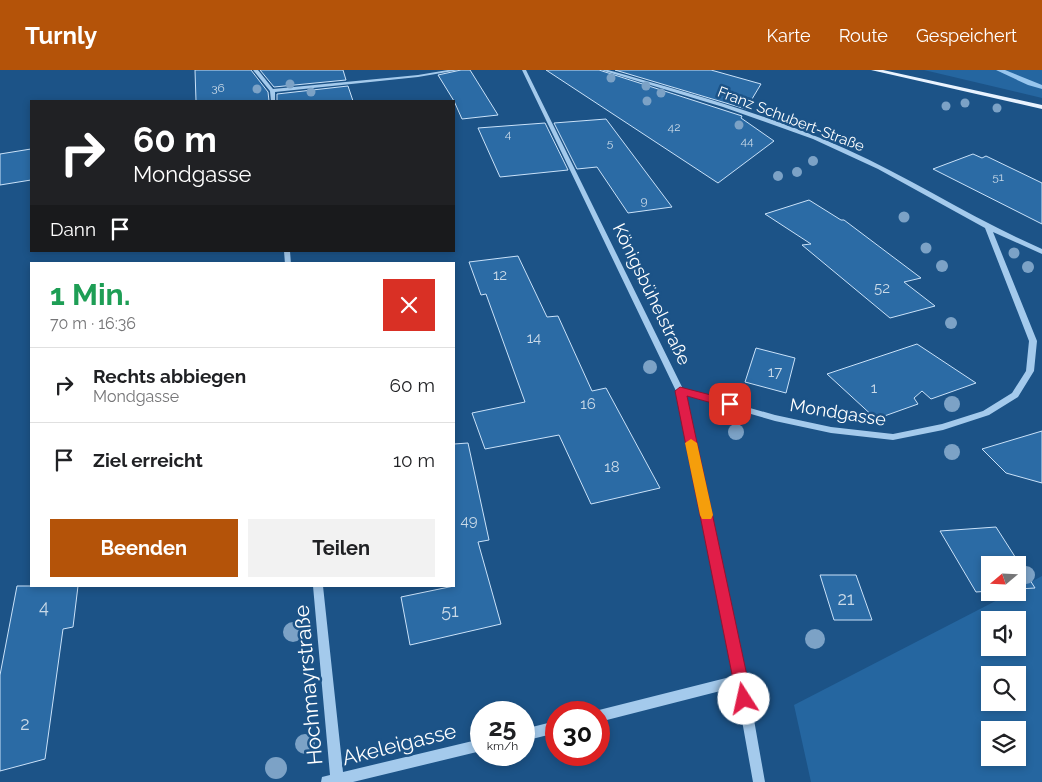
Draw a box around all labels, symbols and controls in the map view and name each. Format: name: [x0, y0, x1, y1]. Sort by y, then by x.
text: Turnly: [25, 21, 97, 50]
text: Karte: [767, 25, 811, 46]
text: Route: [839, 25, 888, 46]
text: Gespeichert: [916, 25, 1017, 46]
house number: 36: [211, 81, 225, 95]
street label: Franz Schubert-Straße: [715, 83, 867, 155]
text: 60 m: [133, 119, 217, 160]
icon: right: [50, 120, 115, 185]
house number: 42: [668, 120, 680, 134]
house number: 4: [505, 127, 512, 141]
house number: 44: [740, 134, 754, 148]
house number: 5: [607, 136, 614, 150]
text: Mondgasse: [133, 161, 251, 187]
house number: 51: [992, 170, 1004, 184]
house number: 9: [640, 194, 648, 208]
icon: arrive: [106, 215, 134, 243]
text: Dann: [50, 218, 96, 240]
street label: Königsbühelstraße: [609, 220, 696, 369]
house number: 12: [493, 266, 507, 284]
text: 1 Min.: [50, 277, 131, 312]
button: close: [383, 279, 435, 331]
house number: 52: [874, 279, 890, 297]
text: 70 m · 16:36: [50, 314, 136, 333]
house number: 14: [527, 329, 541, 347]
house number: 17: [768, 363, 782, 381]
text: Rechts abbiegen: [93, 365, 246, 387]
icon: right: [50, 371, 78, 399]
text: 60 m: [390, 374, 435, 396]
house number: 1: [871, 379, 878, 397]
pin: [709, 383, 751, 425]
text: Mondgasse: [93, 387, 179, 406]
icon: arrive: [716, 390, 744, 418]
street label: Mondgasse: [788, 394, 888, 430]
house number: 16: [580, 395, 596, 413]
icon: arrive: [50, 446, 78, 474]
text: Ziel erreicht: [93, 449, 203, 471]
text: 10 m: [393, 449, 435, 471]
house number: 18: [604, 458, 620, 476]
house number: 49: [461, 512, 478, 530]
button: Beenden: [50, 519, 238, 577]
button: Teilen: [248, 519, 435, 577]
north arrow: [981, 556, 1026, 601]
map controls: [981, 556, 1026, 766]
house number: 21: [837, 588, 855, 609]
house number: 4: [39, 596, 49, 617]
house number: 51: [441, 600, 459, 621]
street label: Hochmayrstraße: [289, 604, 327, 766]
button: sound: [981, 611, 1026, 656]
button: search: [981, 666, 1026, 711]
position arrow: [717, 672, 769, 724]
speed limit sign: 30: [545, 701, 610, 766]
text: 25: [489, 712, 516, 742]
house number: 2: [20, 713, 30, 734]
street label: Akeleigasse: [339, 718, 459, 770]
button: layers: [981, 721, 1026, 766]
text: km/h: [487, 739, 518, 753]

